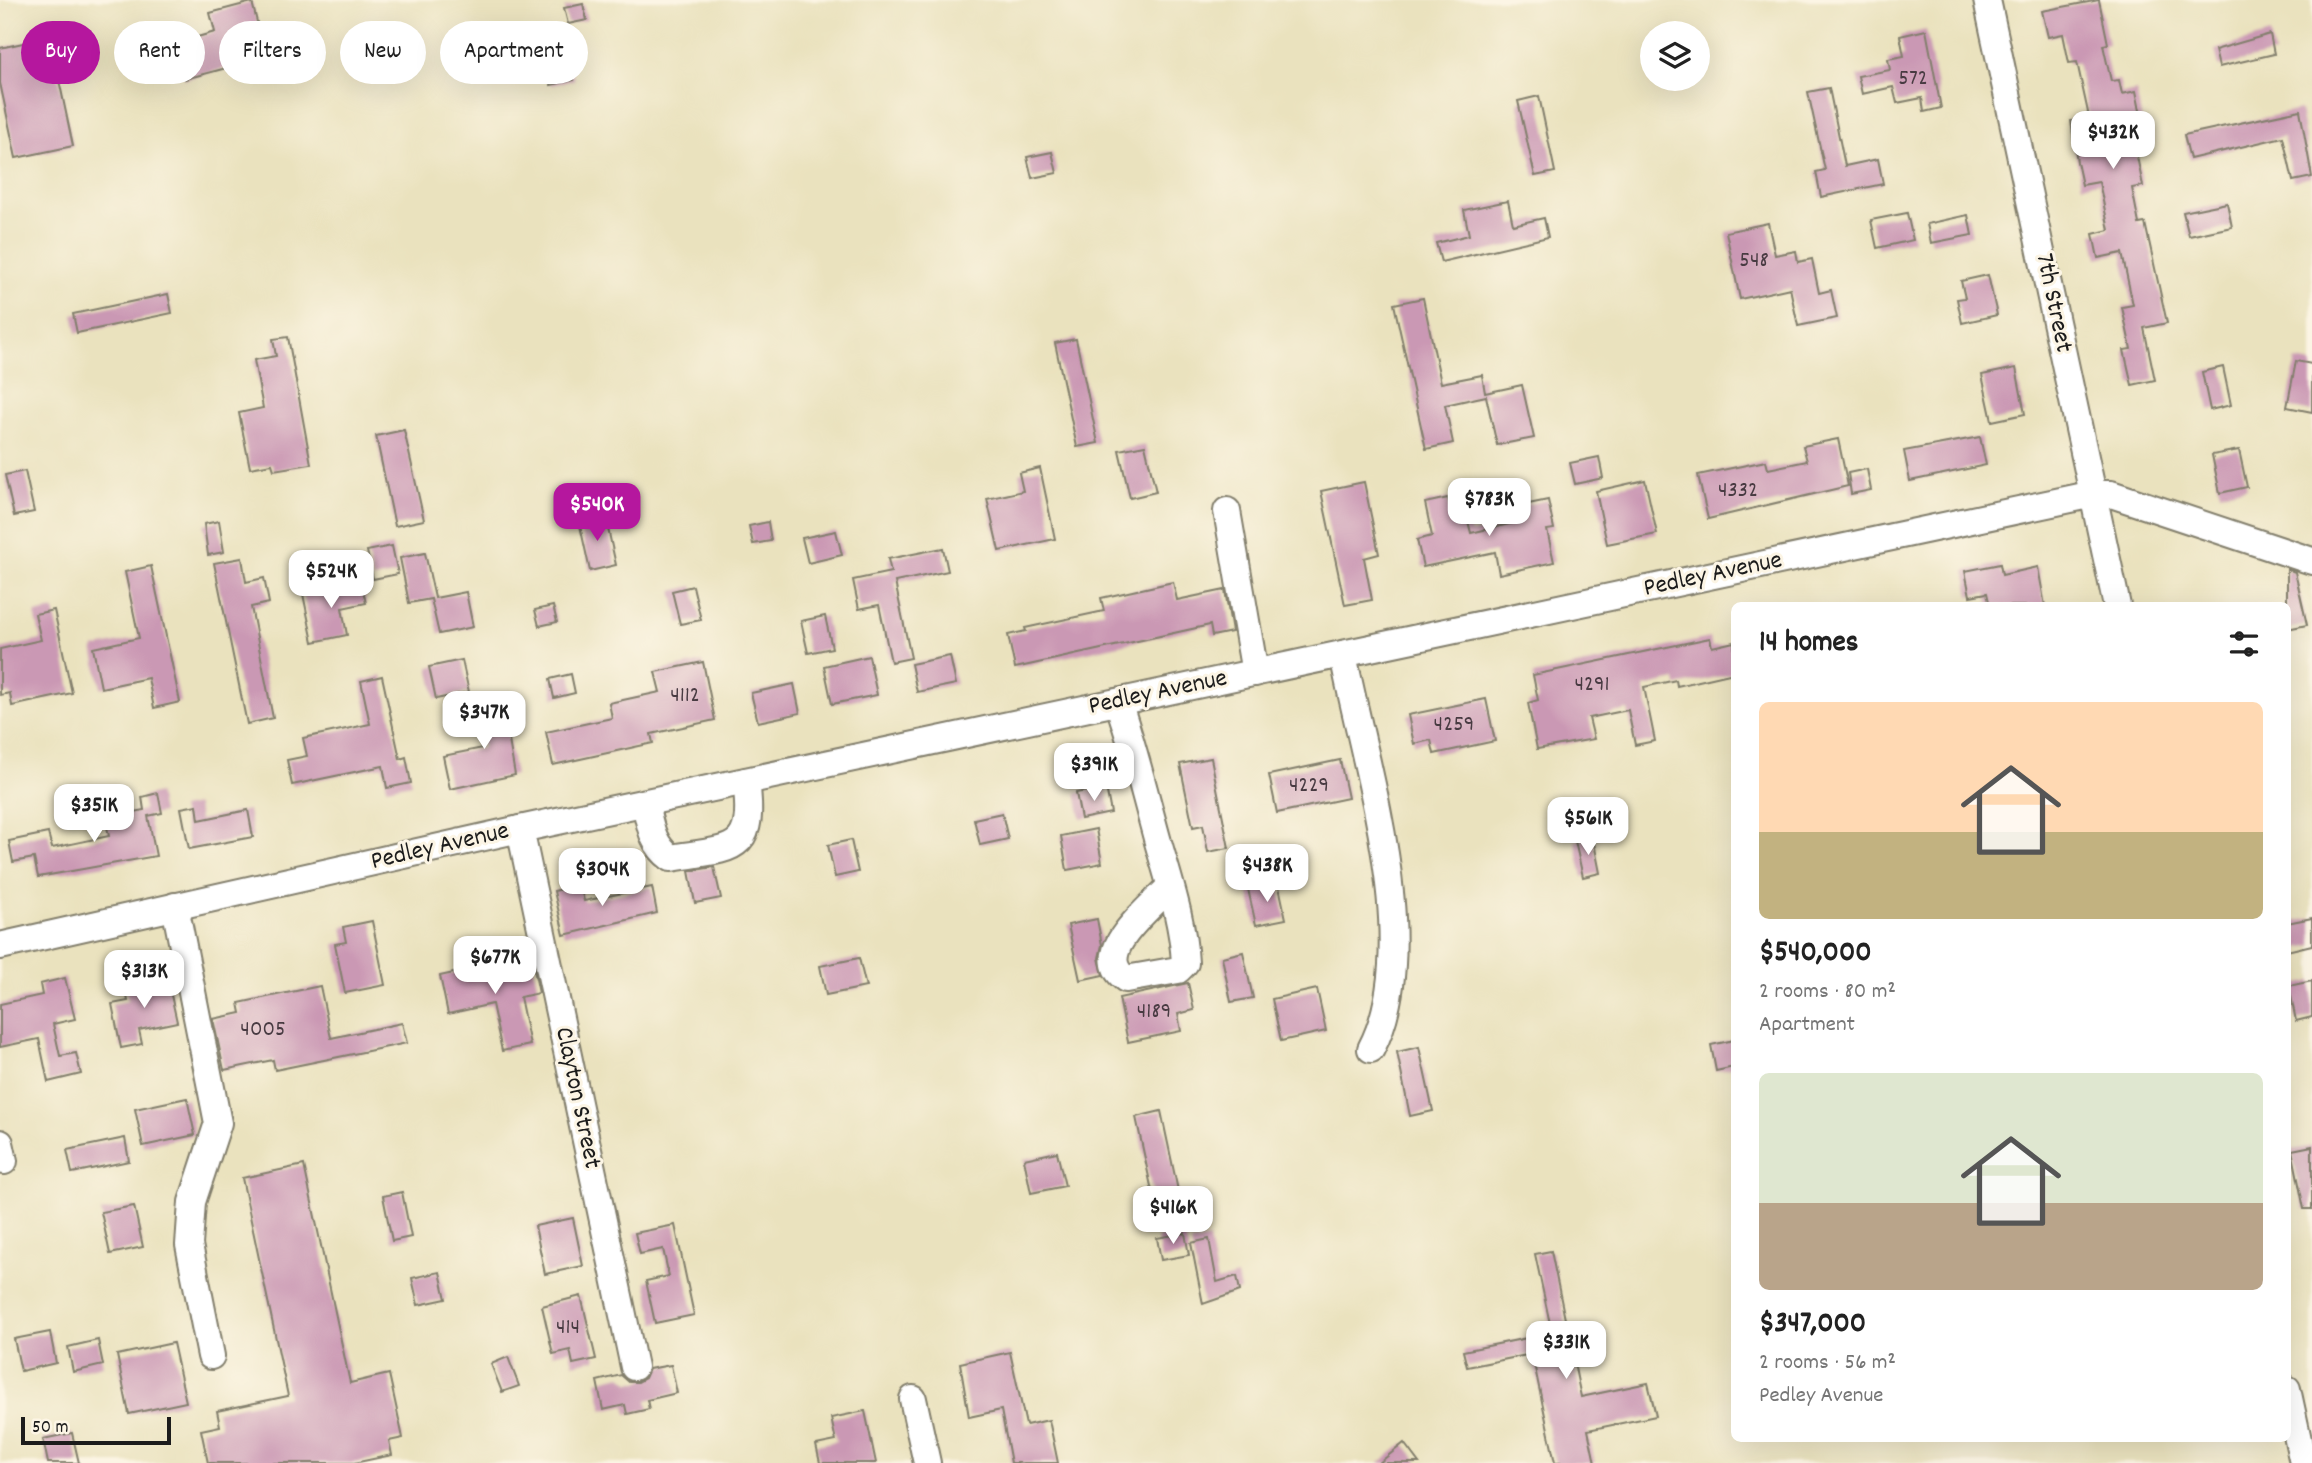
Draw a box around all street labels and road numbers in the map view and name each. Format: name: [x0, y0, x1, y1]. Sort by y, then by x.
street label: 7th Street: [2024, 250, 2082, 356]
street label: Pedley Avenue: [1640, 542, 1786, 608]
street label: Pedley Avenue: [1085, 660, 1231, 726]
street label: Pedley Avenue: [367, 813, 513, 881]
street label: Clayton Street: [544, 1024, 610, 1173]

